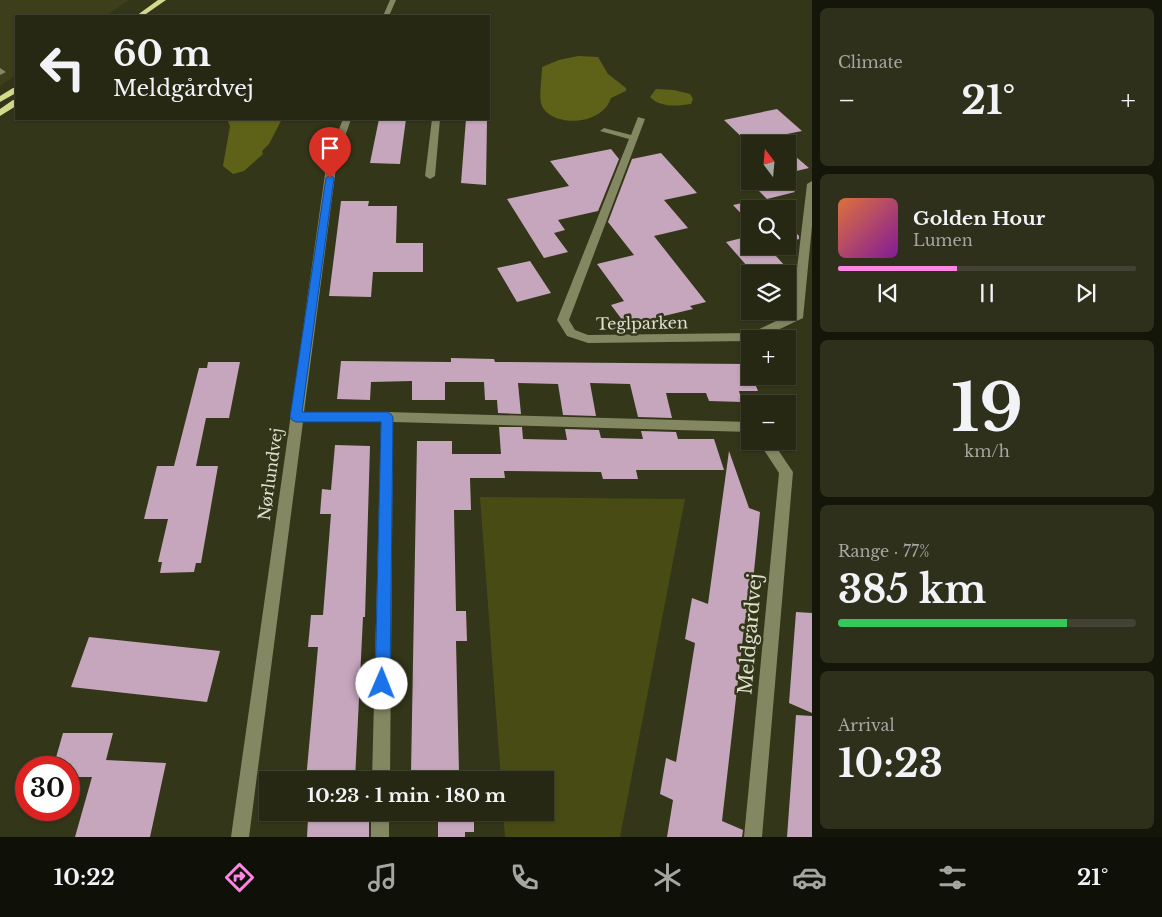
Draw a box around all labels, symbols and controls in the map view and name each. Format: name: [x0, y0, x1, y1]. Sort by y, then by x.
text: 60 m: [113, 32, 211, 75]
icon: left: [30, 35, 95, 100]
text: Climate: [838, 52, 903, 72]
text: Meldgårdvej: [113, 75, 254, 102]
text: 21°: [961, 77, 1015, 124]
text: −: [838, 83, 856, 118]
text: +: [1121, 83, 1136, 118]
pin: [309, 127, 351, 178]
icon: arrive: [316, 134, 344, 162]
north arrow: [741, 135, 796, 190]
map controls: [741, 135, 796, 450]
button: search: [741, 200, 796, 255]
text: Golden Hour: [913, 207, 1045, 230]
text: Lumen: [913, 230, 973, 250]
button: layers: [741, 265, 796, 320]
icon: previous: [874, 279, 902, 307]
icon: pause: [973, 279, 1001, 307]
icon: next: [1072, 279, 1100, 307]
street label: Teglparken: [596, 312, 688, 334]
button: +: [741, 330, 796, 385]
text: 19: [951, 368, 1023, 449]
button: −: [741, 395, 796, 450]
street label: Nørlundvej: [254, 426, 286, 522]
text: km/h: [964, 441, 1010, 461]
text: Range · 77%: [838, 541, 930, 561]
text: 385 km: [838, 566, 986, 613]
street label: Meldgårdvej: [733, 573, 767, 695]
position arrow: [355, 657, 407, 709]
text: Arrival: [838, 715, 895, 735]
text: 10:23: [838, 740, 943, 787]
speed limit sign: 30: [15, 756, 80, 821]
text: 10:23 · 1 min · 180 m: [307, 784, 506, 807]
icon: directions: [222, 860, 257, 895]
icon: music: [365, 860, 400, 895]
icon: phone: [507, 860, 542, 895]
icon: climate: [650, 860, 685, 895]
icon: car: [792, 860, 827, 895]
icon: filters: [935, 860, 970, 895]
text: 10:22: [54, 864, 115, 891]
text: 21°: [1077, 864, 1108, 891]

